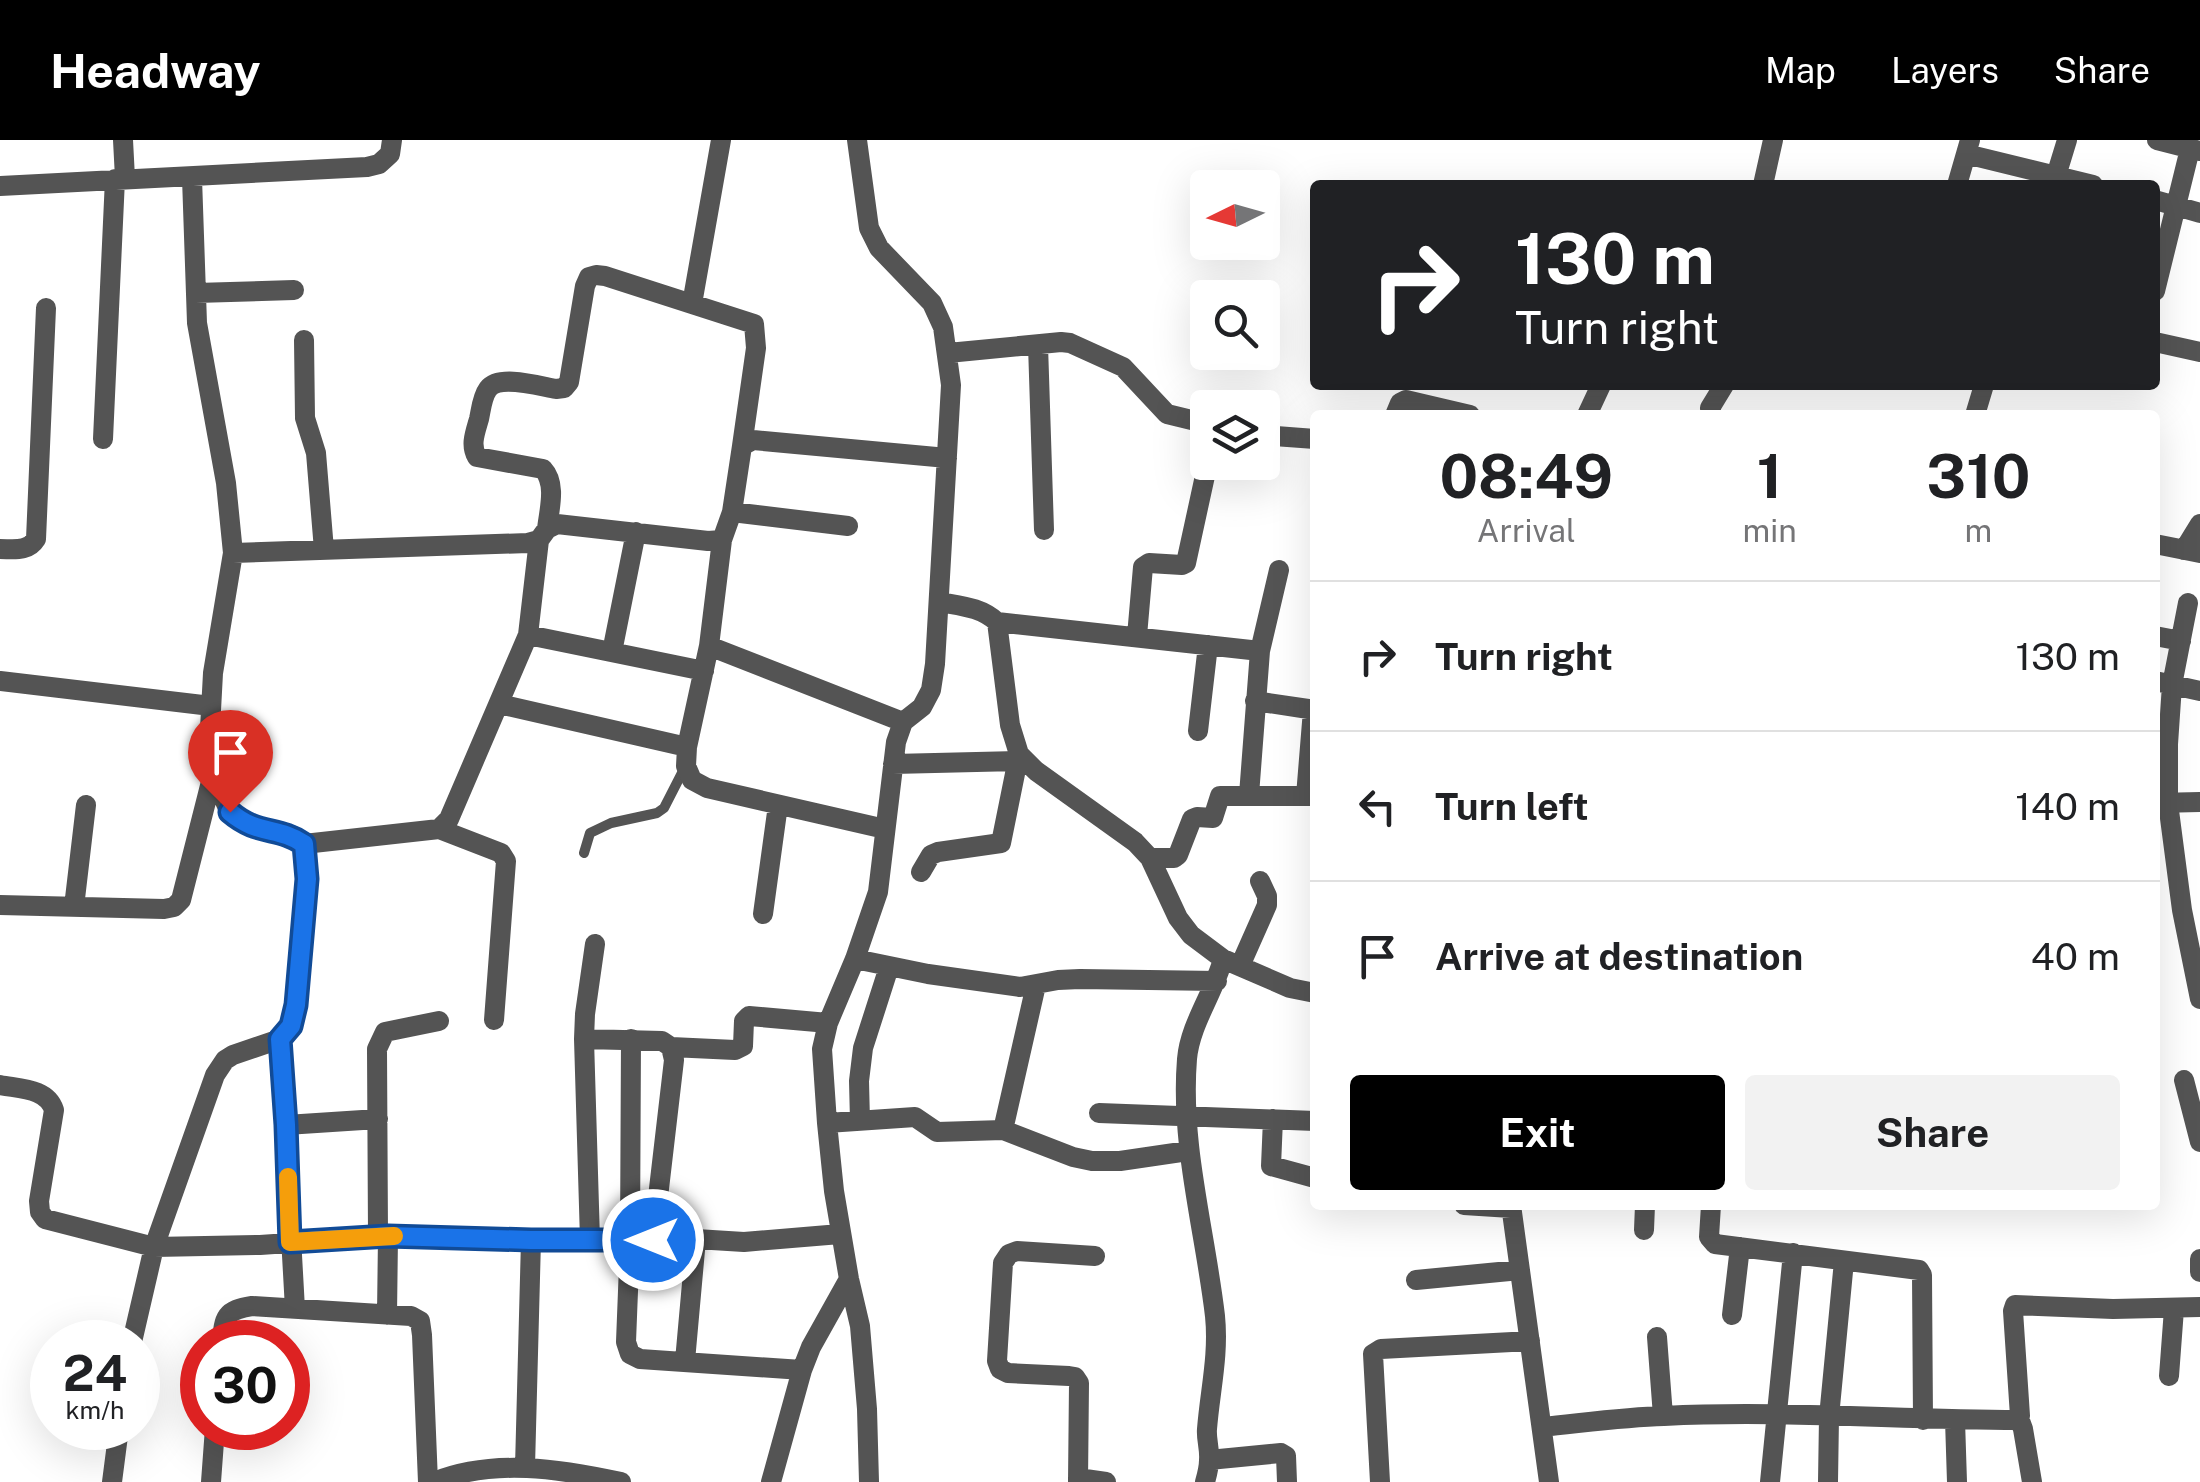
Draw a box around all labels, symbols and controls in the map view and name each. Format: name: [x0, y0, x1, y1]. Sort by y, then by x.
text: Headway: [50, 42, 261, 99]
text: Map: [1765, 50, 1836, 91]
text: Layers: [1891, 50, 1999, 91]
text: Share: [2054, 50, 2150, 91]
north arrow: [1190, 170, 1280, 260]
map controls: [1190, 170, 1280, 480]
text: 130 m: [1515, 217, 1715, 300]
icon: right: [1350, 220, 1480, 350]
button: search: [1190, 280, 1280, 370]
text: Turn right: [1515, 301, 1719, 354]
button: layers: [1190, 390, 1280, 480]
text: 08:49: [1439, 441, 1613, 512]
text: 1: [1757, 441, 1783, 512]
text: 310: [1926, 441, 2031, 512]
text: Arrival: [1477, 512, 1576, 549]
text: min: [1743, 512, 1797, 549]
text: m: [1965, 512, 1992, 549]
icon: right: [1350, 629, 1405, 684]
text: Turn right: [1435, 634, 1613, 679]
text: 130 m: [2015, 634, 2120, 679]
pin: [188, 710, 273, 813]
icon: arrive: [203, 725, 258, 780]
icon: left: [1350, 779, 1405, 834]
text: Turn left: [1435, 784, 1589, 829]
text: 140 m: [2015, 784, 2120, 829]
icon: arrive: [1350, 929, 1405, 984]
text: Arrive at destination: [1435, 934, 1803, 979]
text: 40 m: [2031, 934, 2120, 979]
button: Exit: [1350, 1075, 1725, 1190]
button: Share: [1745, 1075, 2120, 1190]
position arrow: [601, 1188, 705, 1292]
speed limit sign: 30: [180, 1320, 310, 1450]
text: 24: [63, 1343, 127, 1402]
text: km/h: [66, 1395, 124, 1425]

